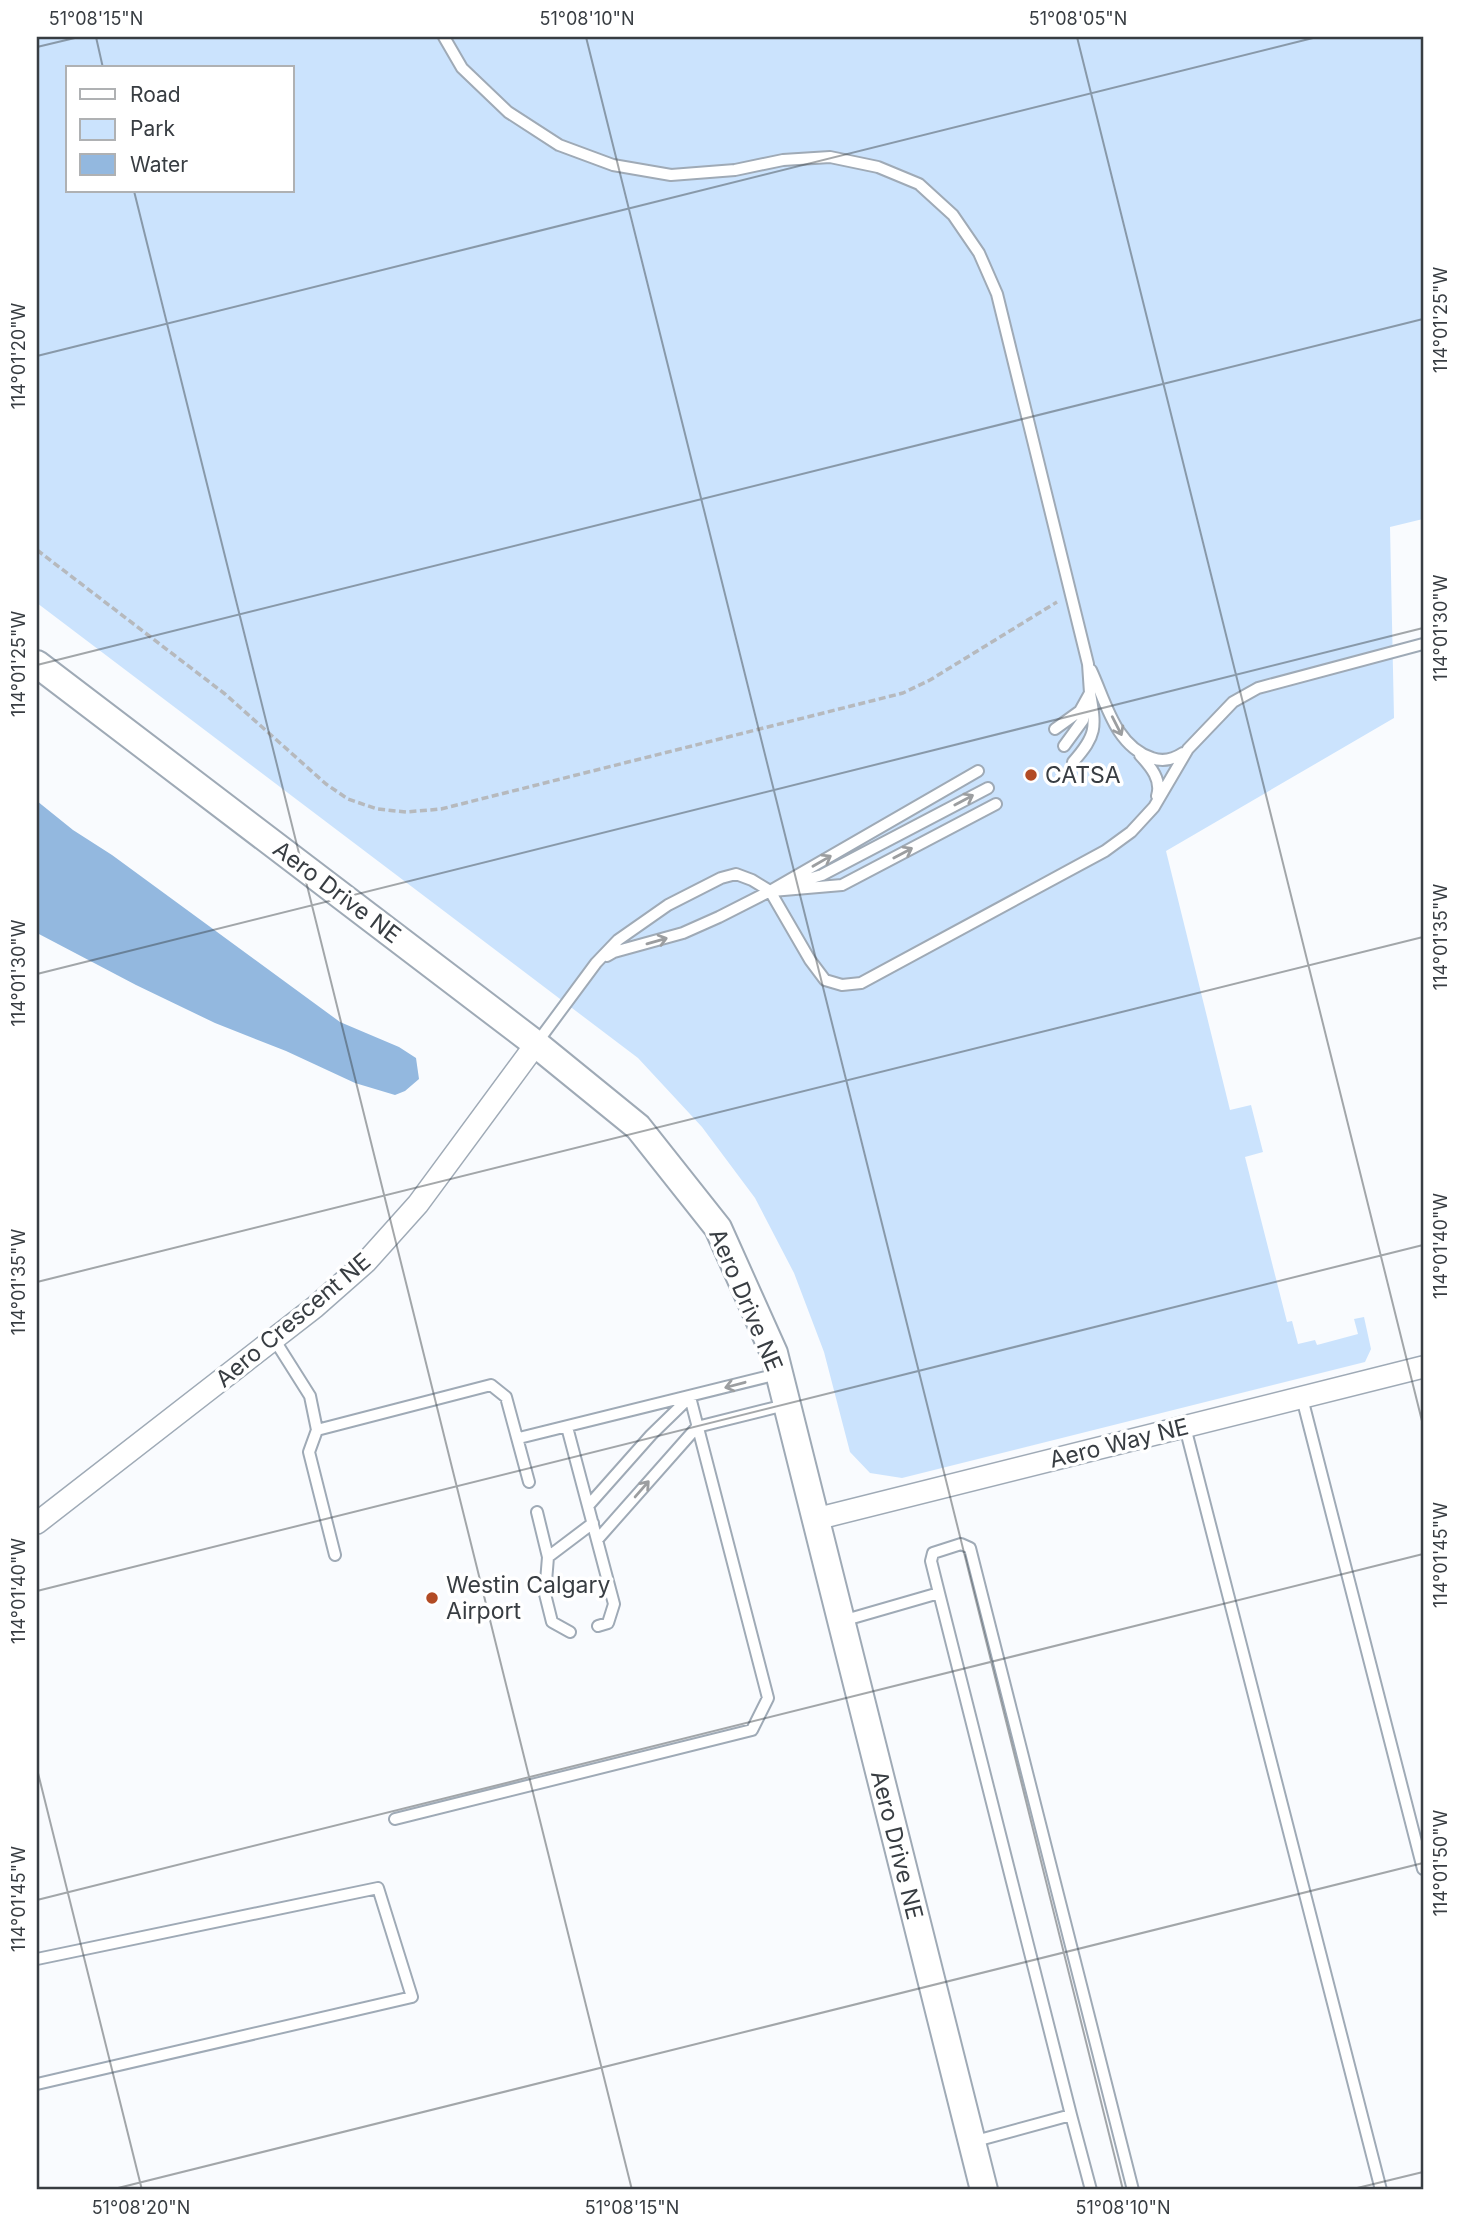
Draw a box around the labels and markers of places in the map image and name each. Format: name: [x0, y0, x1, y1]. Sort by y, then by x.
place label: CATSA: [1045, 761, 1121, 789]
marker: CATSA: [1023, 767, 1039, 783]
place label: Westin Calgary Airport: [446, 1571, 611, 1625]
marker: Westin Calgary Airport: [424, 1590, 440, 1606]

